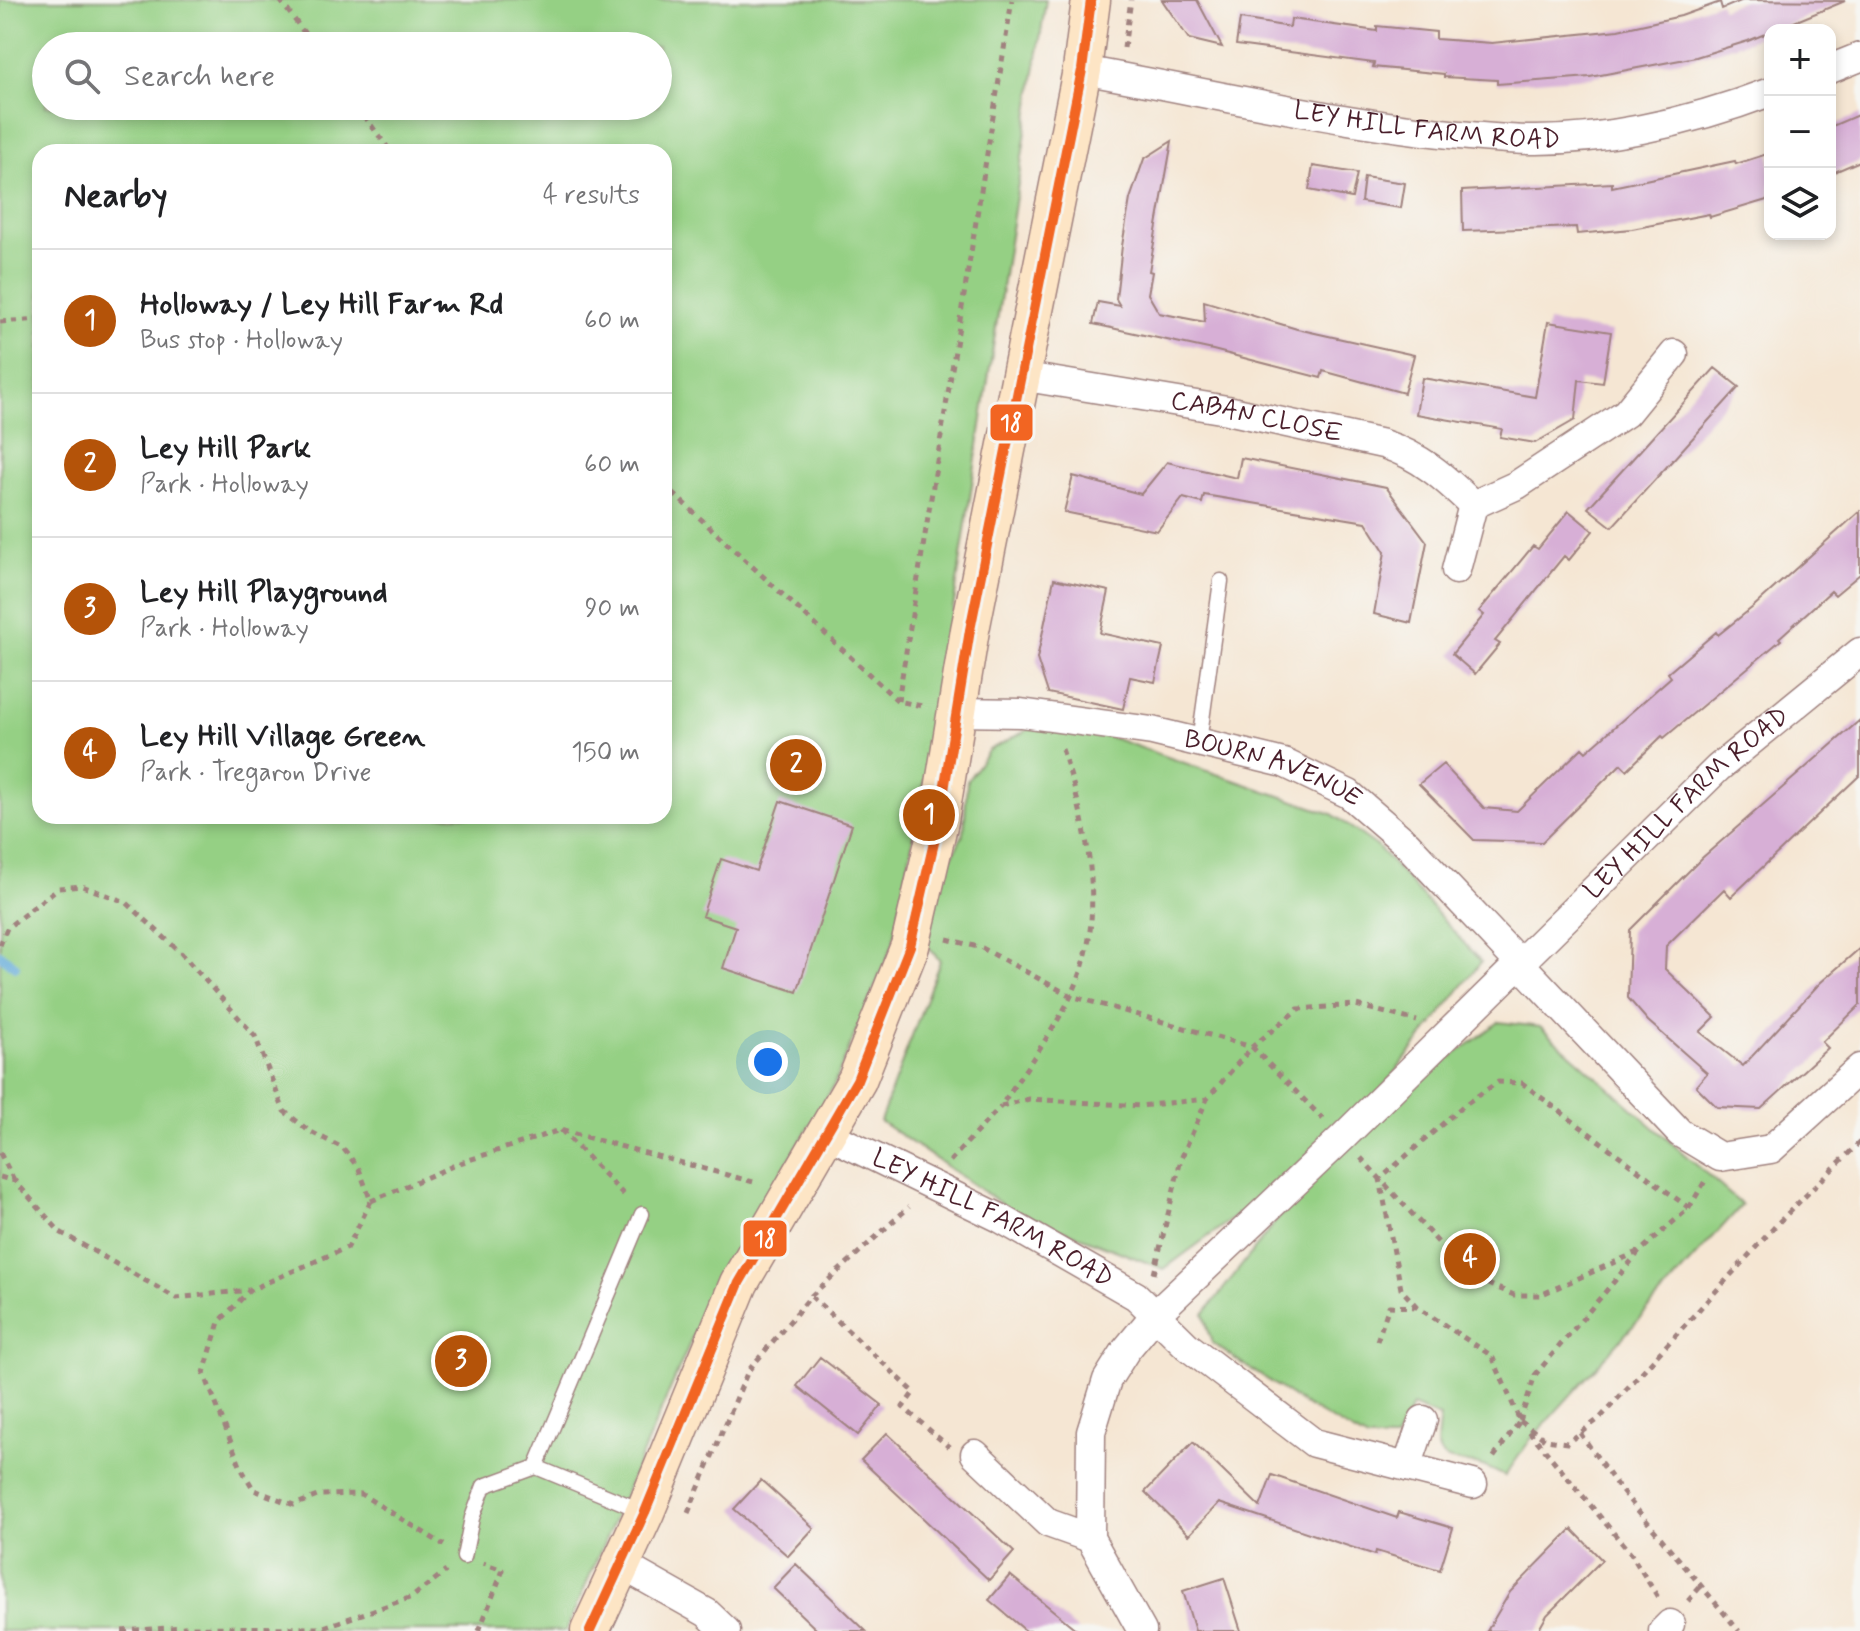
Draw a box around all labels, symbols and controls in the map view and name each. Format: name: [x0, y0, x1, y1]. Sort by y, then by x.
map controls: [1764, 24, 1836, 240]
button: +: [1764, 24, 1836, 96]
search box: [32, 32, 672, 120]
icon: search: [60, 54, 104, 98]
text: Search here: [124, 57, 275, 96]
street label: LEY HILL FARM ROAD: [1291, 94, 1561, 157]
button: −: [1764, 96, 1836, 168]
button: layers: [1764, 168, 1836, 240]
text: Nearby: [64, 174, 168, 219]
text: 4 results: [543, 179, 640, 213]
text: Holloway / Ley Hill Farm Rd: [140, 285, 503, 324]
text: 1: [84, 304, 96, 338]
text: 60 m: [584, 304, 640, 338]
text: Bus stop · Holloway: [140, 324, 343, 358]
street label: CABAN CLOSE: [1168, 384, 1345, 452]
line badge: 18: [989, 403, 1034, 442]
text: 18: [1000, 410, 1022, 438]
text: Ley Hill Park: [140, 429, 311, 468]
text: 2: [84, 448, 96, 482]
text: 60 m: [584, 448, 640, 482]
text: Park · Holloway: [140, 468, 309, 502]
text: Ley Hill Playground: [140, 573, 388, 612]
text: 3: [84, 592, 96, 626]
text: 90 m: [585, 592, 640, 626]
text: Park · Holloway: [140, 612, 309, 646]
street label: LEY HILL FARM ROAD: [1577, 700, 1796, 907]
text: Ley Hill Village Green: [140, 717, 425, 756]
street label: BOURN AVENUE: [1181, 722, 1369, 815]
pin: 2: [770, 735, 822, 795]
text: 4: [82, 736, 98, 770]
text: 150 m: [571, 736, 640, 770]
text: Park · Tregaron Drive: [140, 756, 371, 790]
pin: 1: [903, 785, 955, 845]
your location: [748, 1042, 788, 1082]
street label: LEY HILL FARM ROAD: [866, 1141, 1119, 1296]
line badge: 18: [742, 1219, 788, 1258]
text: 18: [754, 1226, 776, 1254]
pin: 4: [1444, 1229, 1496, 1289]
pin: 3: [435, 1331, 487, 1391]

